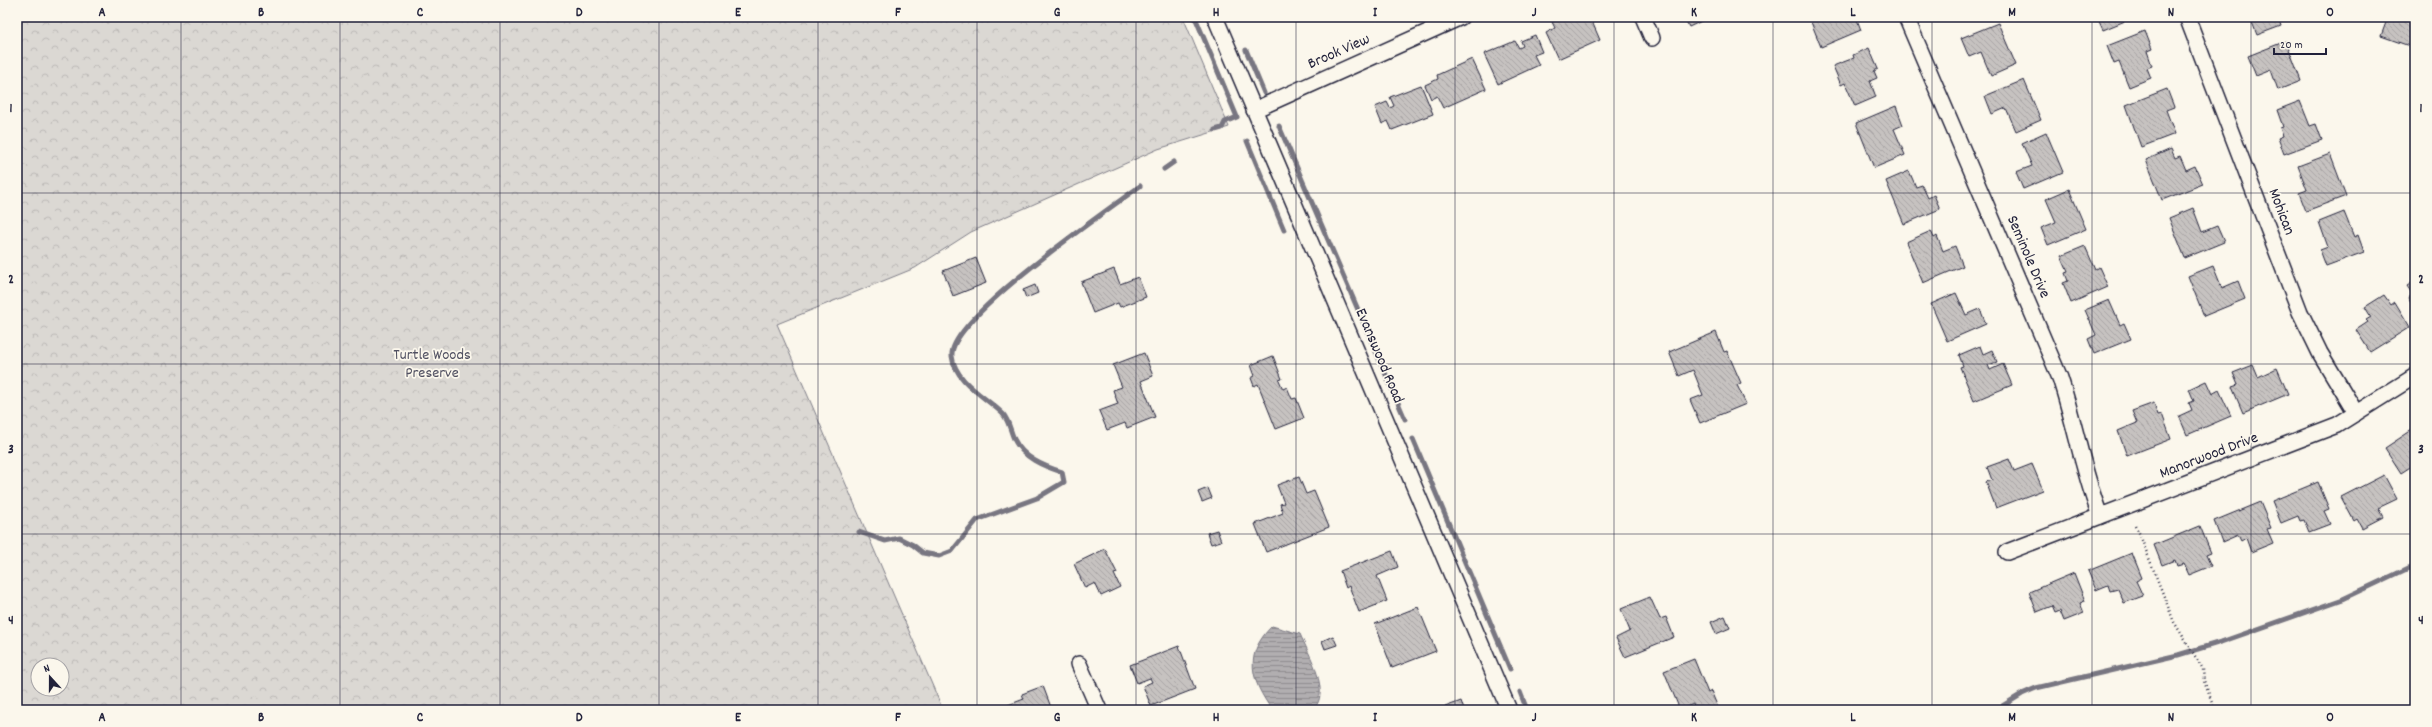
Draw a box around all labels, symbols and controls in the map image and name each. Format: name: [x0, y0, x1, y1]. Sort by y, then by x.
text: A: [98, 4, 106, 23]
text: B: [258, 4, 264, 23]
text: C: [417, 4, 424, 23]
text: D: [576, 4, 583, 23]
text: E: [735, 4, 742, 23]
text: F: [895, 4, 901, 23]
text: G: [1054, 4, 1061, 23]
text: H: [1213, 4, 1220, 23]
text: I: [1373, 4, 1378, 23]
text: J: [1532, 4, 1537, 23]
text: K: [1691, 4, 1697, 23]
text: L: [1850, 4, 1856, 23]
text: M: [2008, 4, 2016, 23]
text: N: [2168, 4, 2174, 23]
text: O: [2326, 4, 2334, 23]
street label: Brook View: [1304, 28, 1374, 76]
scale bar: [2274, 30, 2326, 56]
text: 20 m: [2280, 37, 2303, 54]
text: 1: [10, 100, 13, 119]
text: 1: [2420, 100, 2423, 119]
street label: Mohican: [2262, 185, 2300, 239]
street label: Seminole Drive: [2000, 212, 2056, 302]
text: 2: [8, 271, 14, 290]
text: 2: [2418, 271, 2424, 290]
street label: Evanswood Road: [1349, 305, 1409, 407]
park label: Turtle Woods Preserve: [393, 344, 471, 385]
street label: Manorwood Drive: [2156, 427, 2262, 485]
text: 3: [8, 441, 14, 460]
text: 3: [2418, 441, 2424, 460]
text: 4: [8, 612, 14, 631]
text: 4: [2418, 612, 2424, 631]
north arrow: [30, 657, 70, 697]
text: N: [42, 661, 53, 678]
text: A: [98, 709, 106, 727]
text: B: [258, 709, 264, 727]
text: C: [417, 709, 424, 727]
text: D: [576, 709, 583, 727]
text: E: [735, 709, 742, 727]
text: F: [895, 709, 901, 727]
text: G: [1054, 709, 1061, 727]
text: H: [1213, 709, 1220, 727]
text: I: [1373, 709, 1378, 727]
text: J: [1532, 709, 1537, 727]
text: K: [1691, 709, 1697, 727]
text: L: [1850, 709, 1856, 727]
text: M: [2008, 709, 2016, 727]
text: N: [2168, 709, 2174, 727]
text: O: [2326, 709, 2334, 727]

